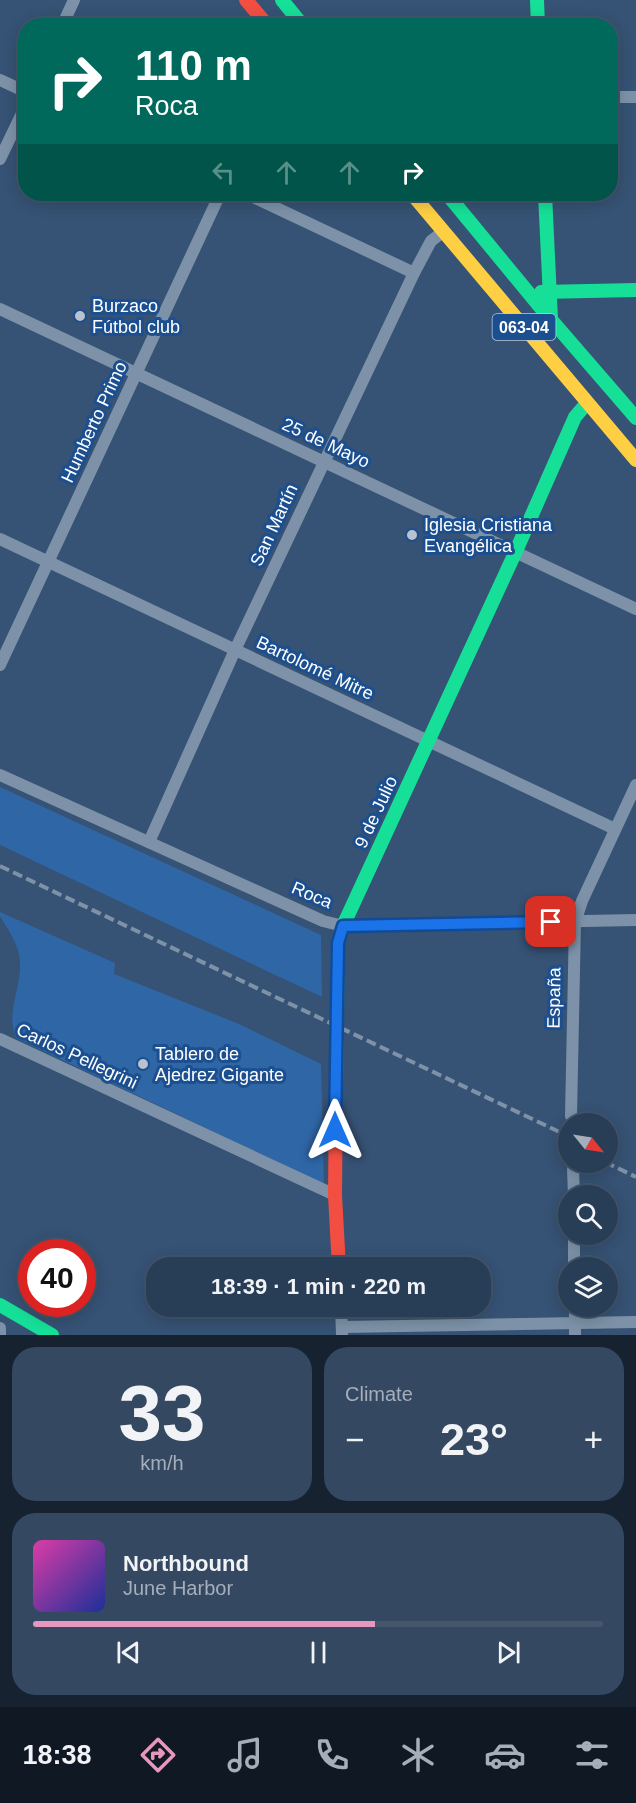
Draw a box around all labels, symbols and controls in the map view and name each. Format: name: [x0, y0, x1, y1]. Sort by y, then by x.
icon: right: [36, 42, 114, 120]
text: 110 m: [135, 42, 252, 89]
text: Roca: [135, 91, 198, 121]
icon: left: [207, 156, 240, 189]
icon: ahead: [270, 156, 303, 189]
icon: ahead: [333, 156, 366, 189]
icon: right: [396, 156, 429, 189]
place label: Burzaco Fútbol club: [92, 296, 180, 337]
marker: Burzaco Fútbol club: [73, 309, 87, 323]
road number: 063-04: [492, 314, 556, 340]
street label: Humberto Primo: [57, 358, 131, 486]
street label: 25 de Mayo: [279, 414, 373, 472]
street label: San Martín: [246, 481, 302, 569]
place label: Iglesia Cristiana Evangélica: [424, 515, 553, 556]
marker: Iglesia Cristiana Evangélica: [405, 528, 419, 542]
street label: Bartolomé Mitre: [253, 632, 377, 704]
street label: 9 de Julio: [351, 773, 401, 851]
street label: Roca: [289, 878, 336, 913]
pin: [525, 896, 576, 947]
icon: arrive: [534, 905, 567, 938]
street label: España: [543, 966, 565, 1029]
street label: Carlos Pellegrini: [13, 1019, 141, 1093]
place label: Tablero de Ajedrez Gigante: [155, 1044, 284, 1085]
marker: Tablero de Ajedrez Gigante: [136, 1057, 150, 1071]
position arrow: [303, 1098, 367, 1162]
north arrow: [558, 1113, 618, 1173]
map controls: [558, 1113, 618, 1317]
button: search: [558, 1185, 618, 1245]
speed limit sign: 40: [18, 1239, 96, 1317]
button: layers: [558, 1257, 618, 1317]
text: 18:39 · 1 min · 220 m: [211, 1274, 426, 1299]
text: 33: [119, 1369, 205, 1457]
text: Climate: [345, 1383, 413, 1405]
text: 23°: [440, 1414, 508, 1465]
text: −: [345, 1421, 364, 1458]
text: +: [584, 1421, 603, 1458]
text: km/h: [140, 1452, 184, 1474]
text: Northbound: [123, 1551, 249, 1576]
text: June Harbor: [123, 1577, 233, 1599]
icon: previous: [112, 1636, 145, 1669]
icon: pause: [302, 1636, 335, 1669]
icon: next: [492, 1636, 525, 1669]
icon: directions: [137, 1734, 179, 1776]
icon: music: [224, 1734, 266, 1776]
icon: phone: [311, 1734, 353, 1776]
icon: climate: [397, 1734, 439, 1776]
icon: car: [484, 1734, 526, 1776]
icon: filters: [571, 1734, 613, 1776]
text: 18:38: [22, 1740, 92, 1770]

